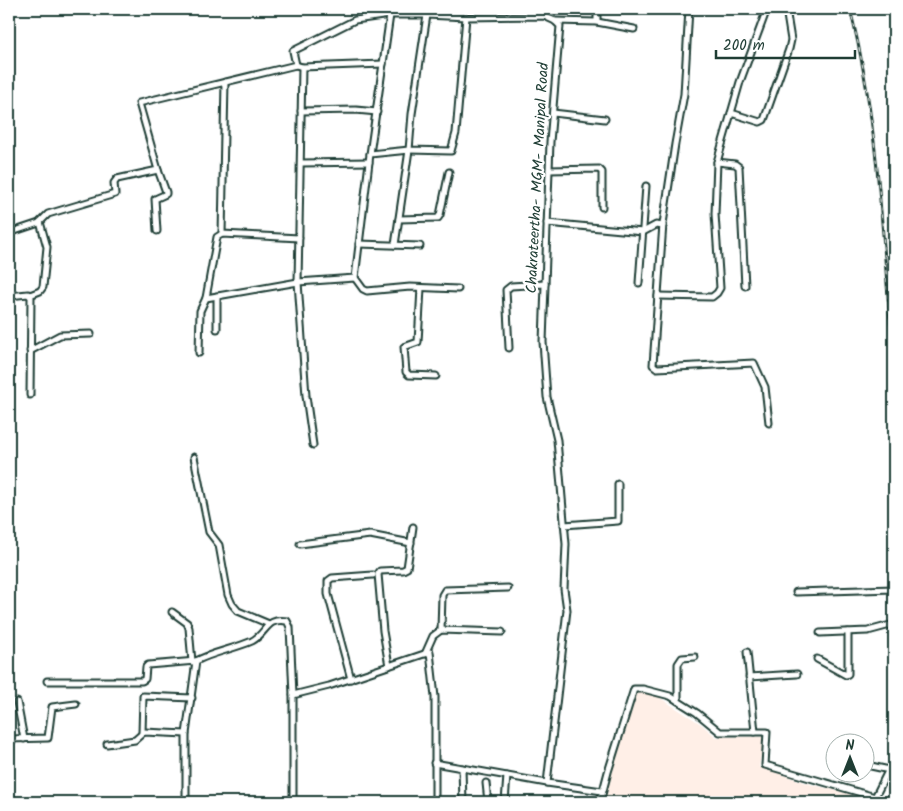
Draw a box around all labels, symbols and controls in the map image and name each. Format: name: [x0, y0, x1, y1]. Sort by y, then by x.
scale bar: [716, 28, 854, 60]
text: 200 m: [723, 34, 765, 58]
street label: Chakrateertha- MGM- Manipal Road: [520, 61, 556, 294]
north arrow: [826, 734, 876, 784]
text: N: [846, 735, 855, 757]

